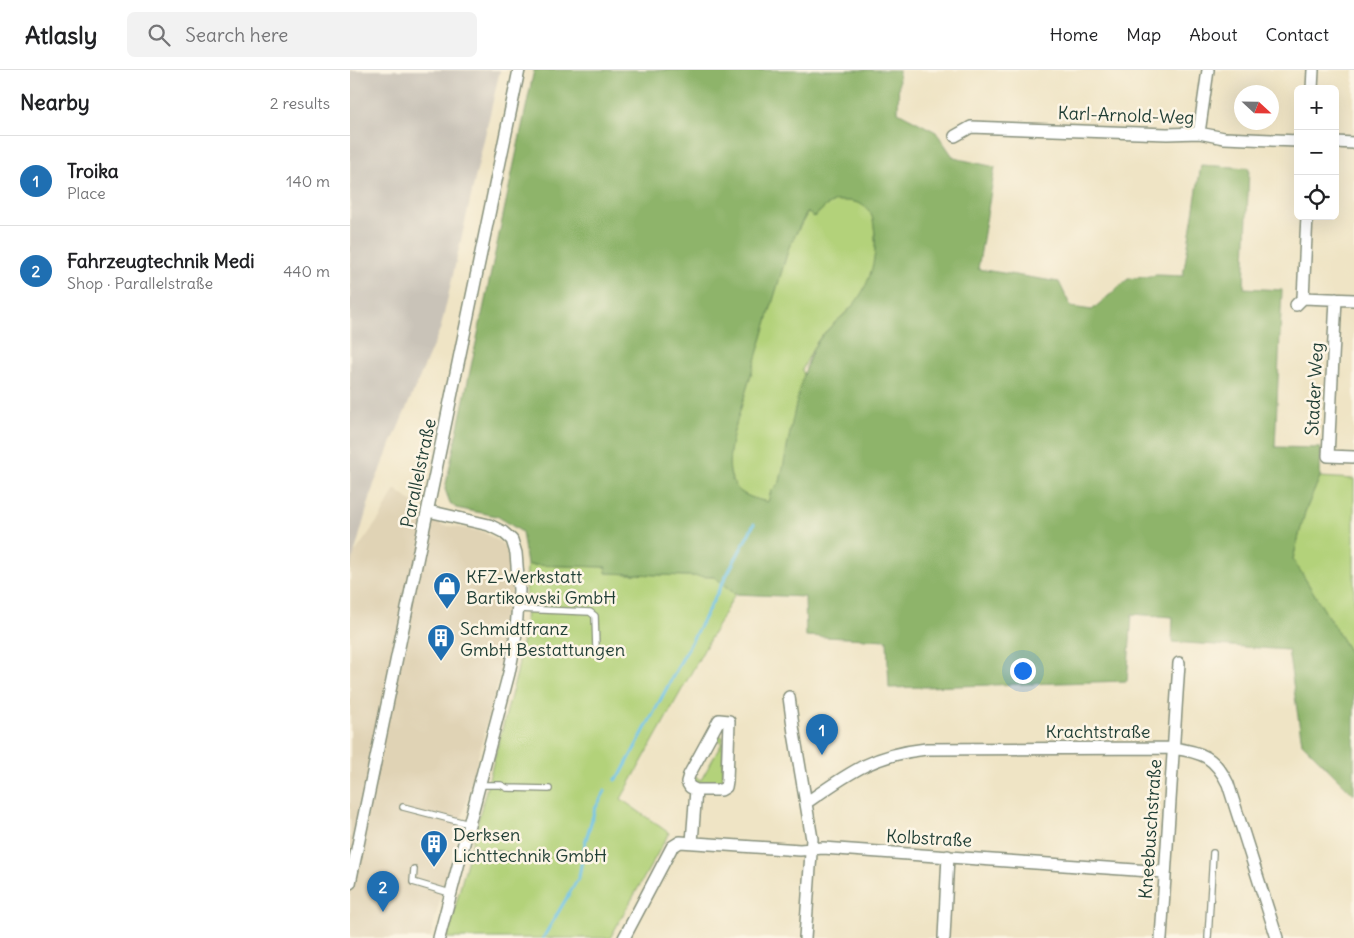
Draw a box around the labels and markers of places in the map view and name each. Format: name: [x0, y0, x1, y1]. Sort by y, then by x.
place label: KFZ-Werkstatt Bartikowski GmbH: [466, 565, 616, 609]
shop icon: KFZ-Werkstatt Bartikowski GmbH: [432, 571, 462, 610]
place label: Schmidtfranz GmbH Bestattungen: [460, 617, 625, 661]
building icon: Schmidtfranz GmbH Bestattungen: [426, 623, 456, 662]
pin: 1: [806, 714, 838, 755]
place label: Derksen Lichttechnik GmbH: [453, 823, 607, 867]
building icon: Derksen Lichttechnik GmbH: [419, 829, 449, 868]
pin: 2: [367, 871, 399, 912]

